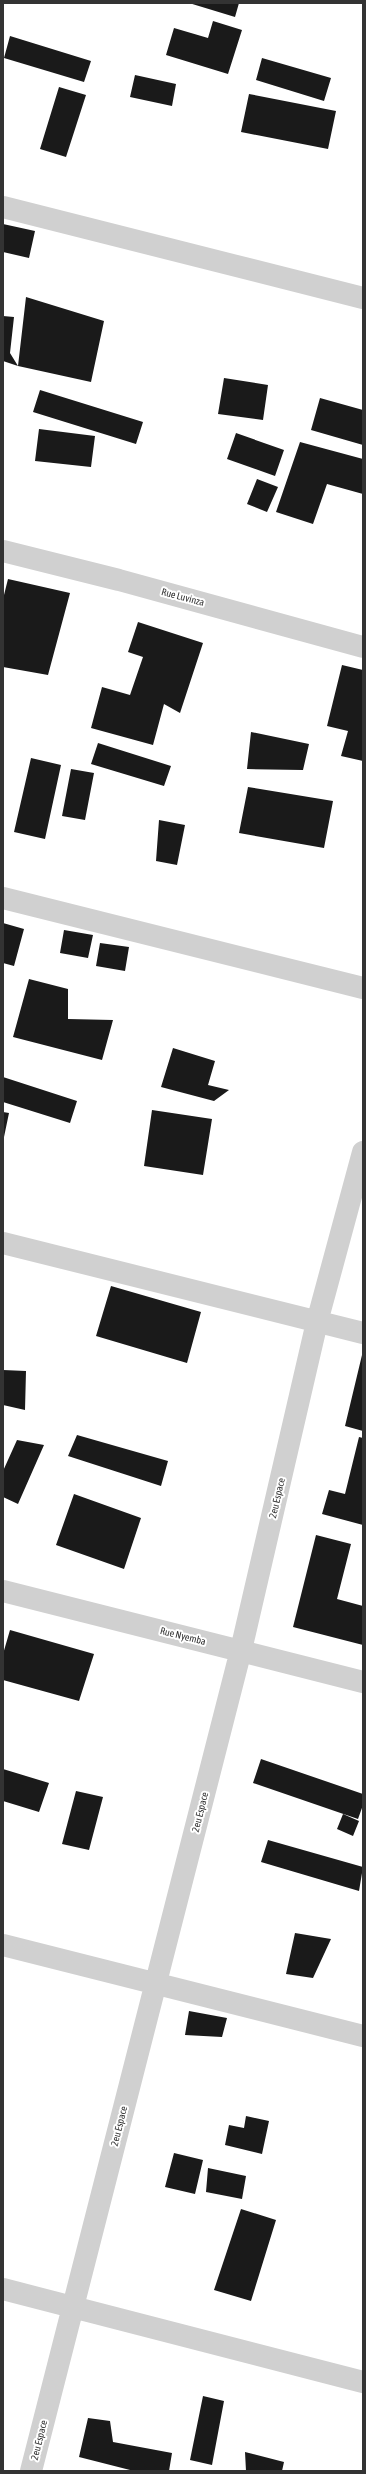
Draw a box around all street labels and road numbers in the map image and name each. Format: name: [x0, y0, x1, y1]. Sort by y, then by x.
street label: Rue Luvinza: [160, 586, 206, 608]
street label: 2eu Espace: [267, 1476, 287, 1519]
street label: Rue Nyemba: [159, 1625, 207, 1647]
street label: 2eu Espace: [190, 1790, 210, 1833]
street label: 2eu Espace: [109, 2104, 129, 2147]
street label: 2eu Espace: [29, 2418, 49, 2461]

